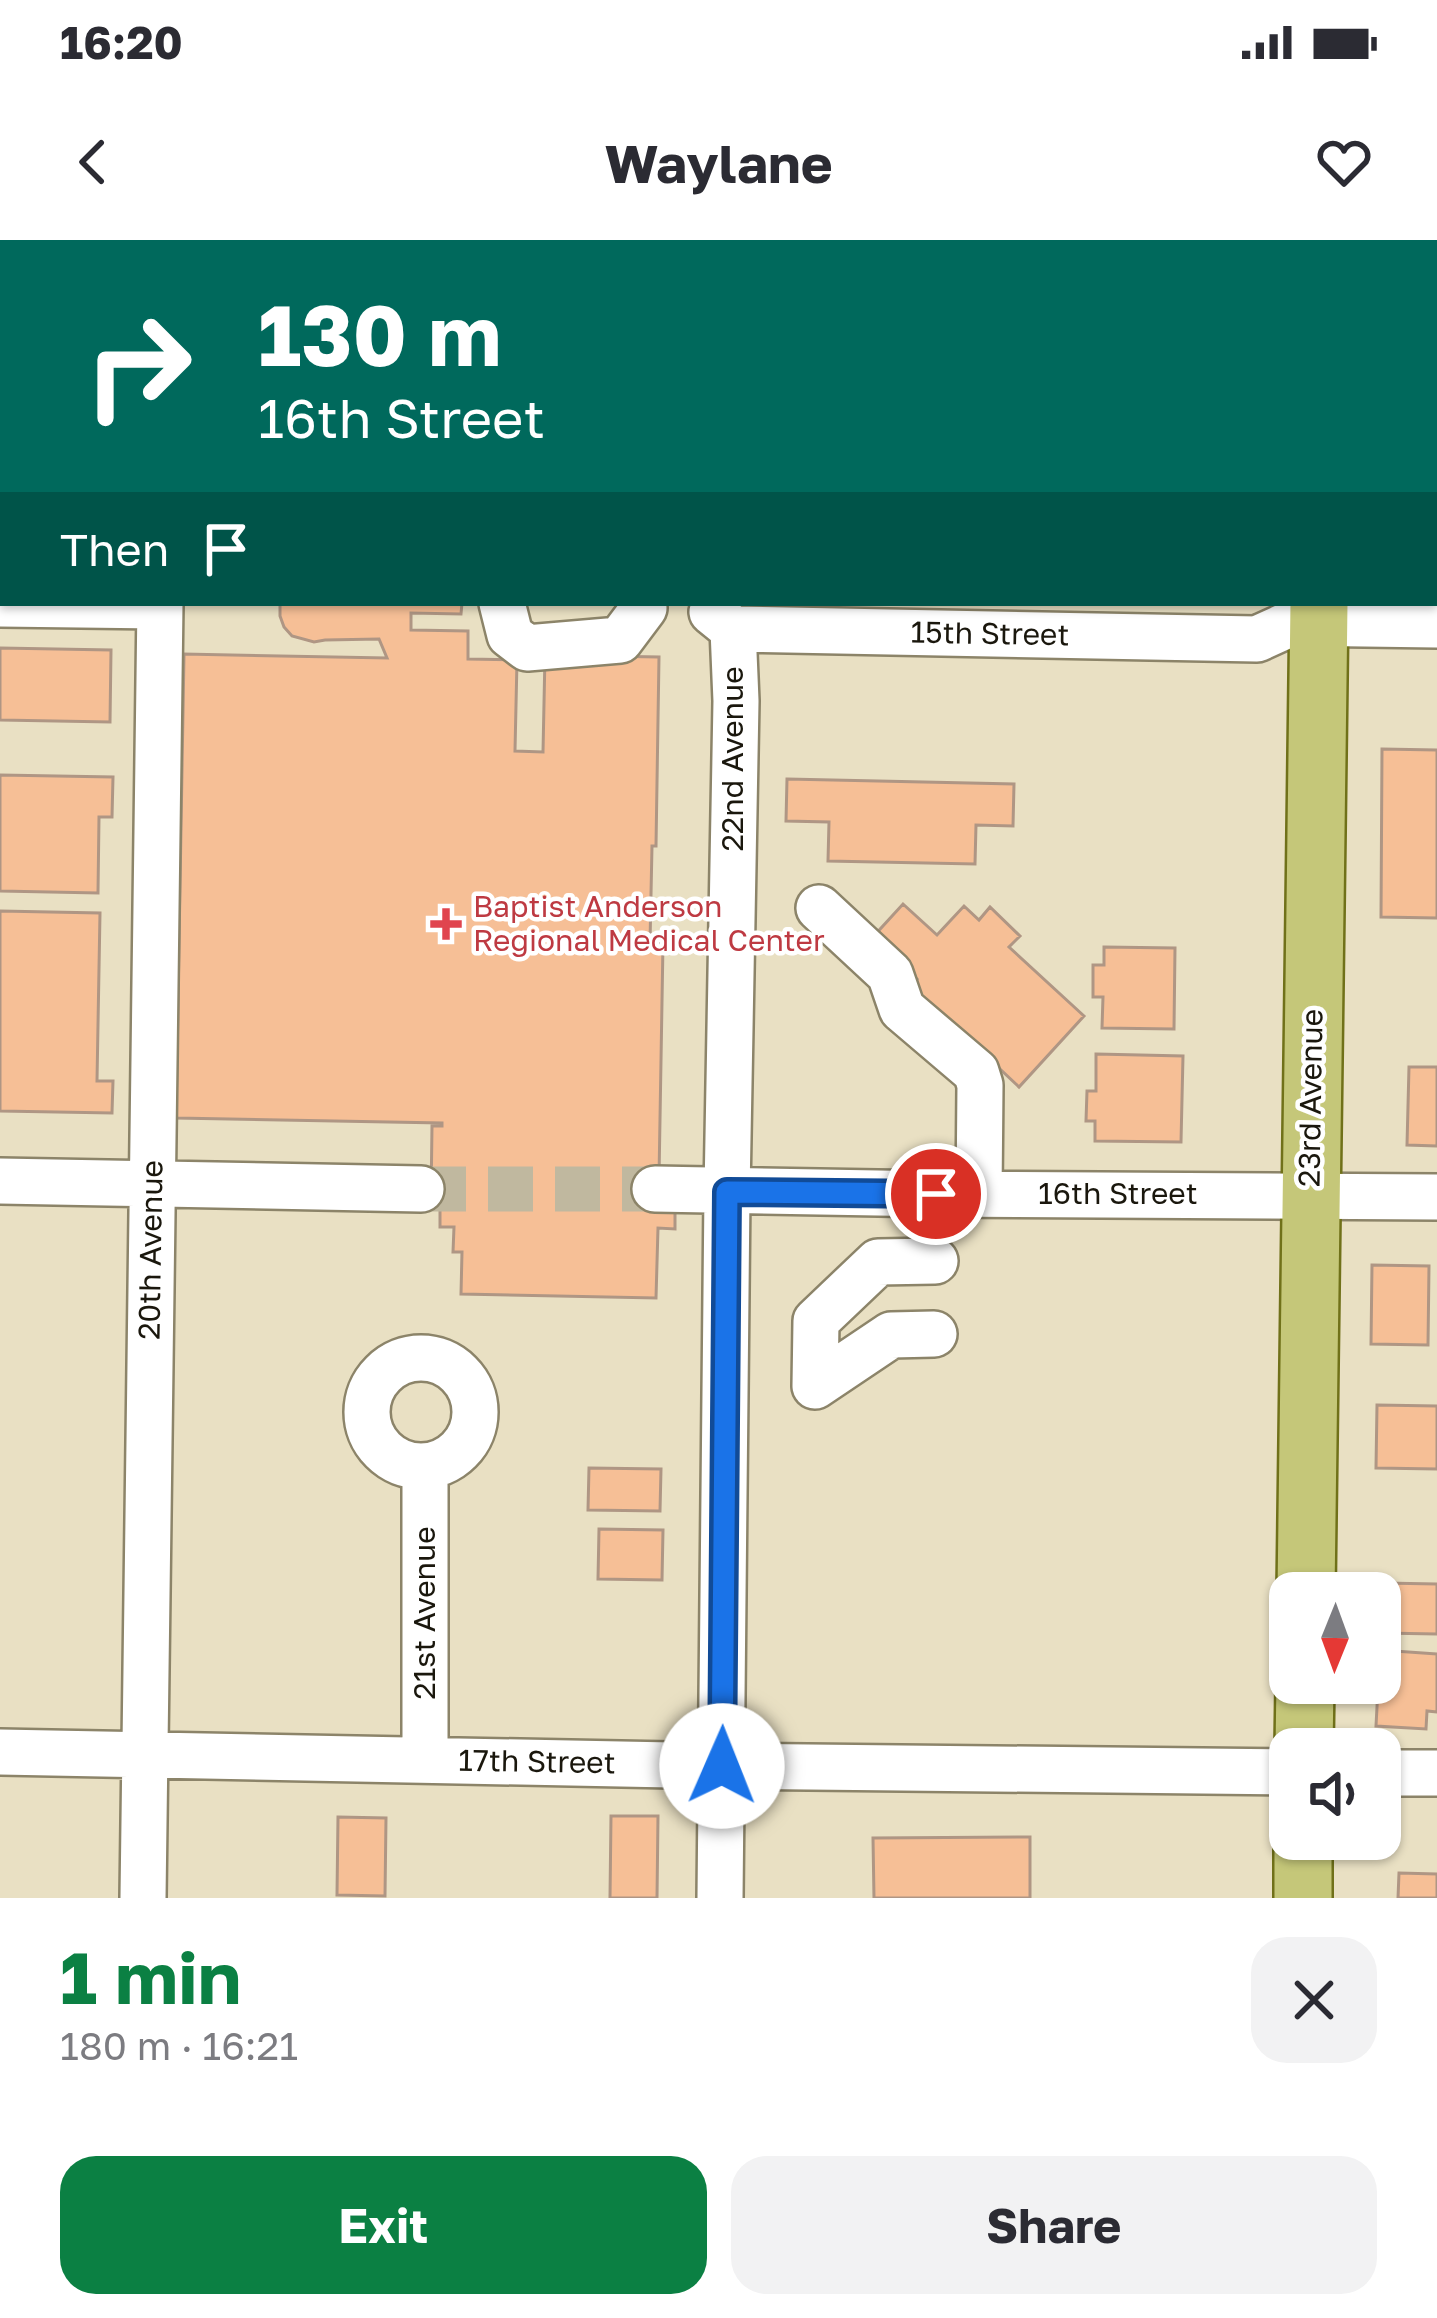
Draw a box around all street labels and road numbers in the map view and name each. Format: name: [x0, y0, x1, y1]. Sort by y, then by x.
street label: 15th Street: [910, 614, 1070, 652]
street label: 22nd Avenue: [714, 666, 750, 852]
street label: 23rd Avenue: [1290, 1009, 1330, 1187]
street label: 20th Avenue: [130, 1160, 170, 1340]
street label: 16th Street: [1038, 1175, 1198, 1211]
street label: 21st Avenue: [406, 1526, 442, 1700]
street label: 17th Street: [458, 1742, 616, 1780]

